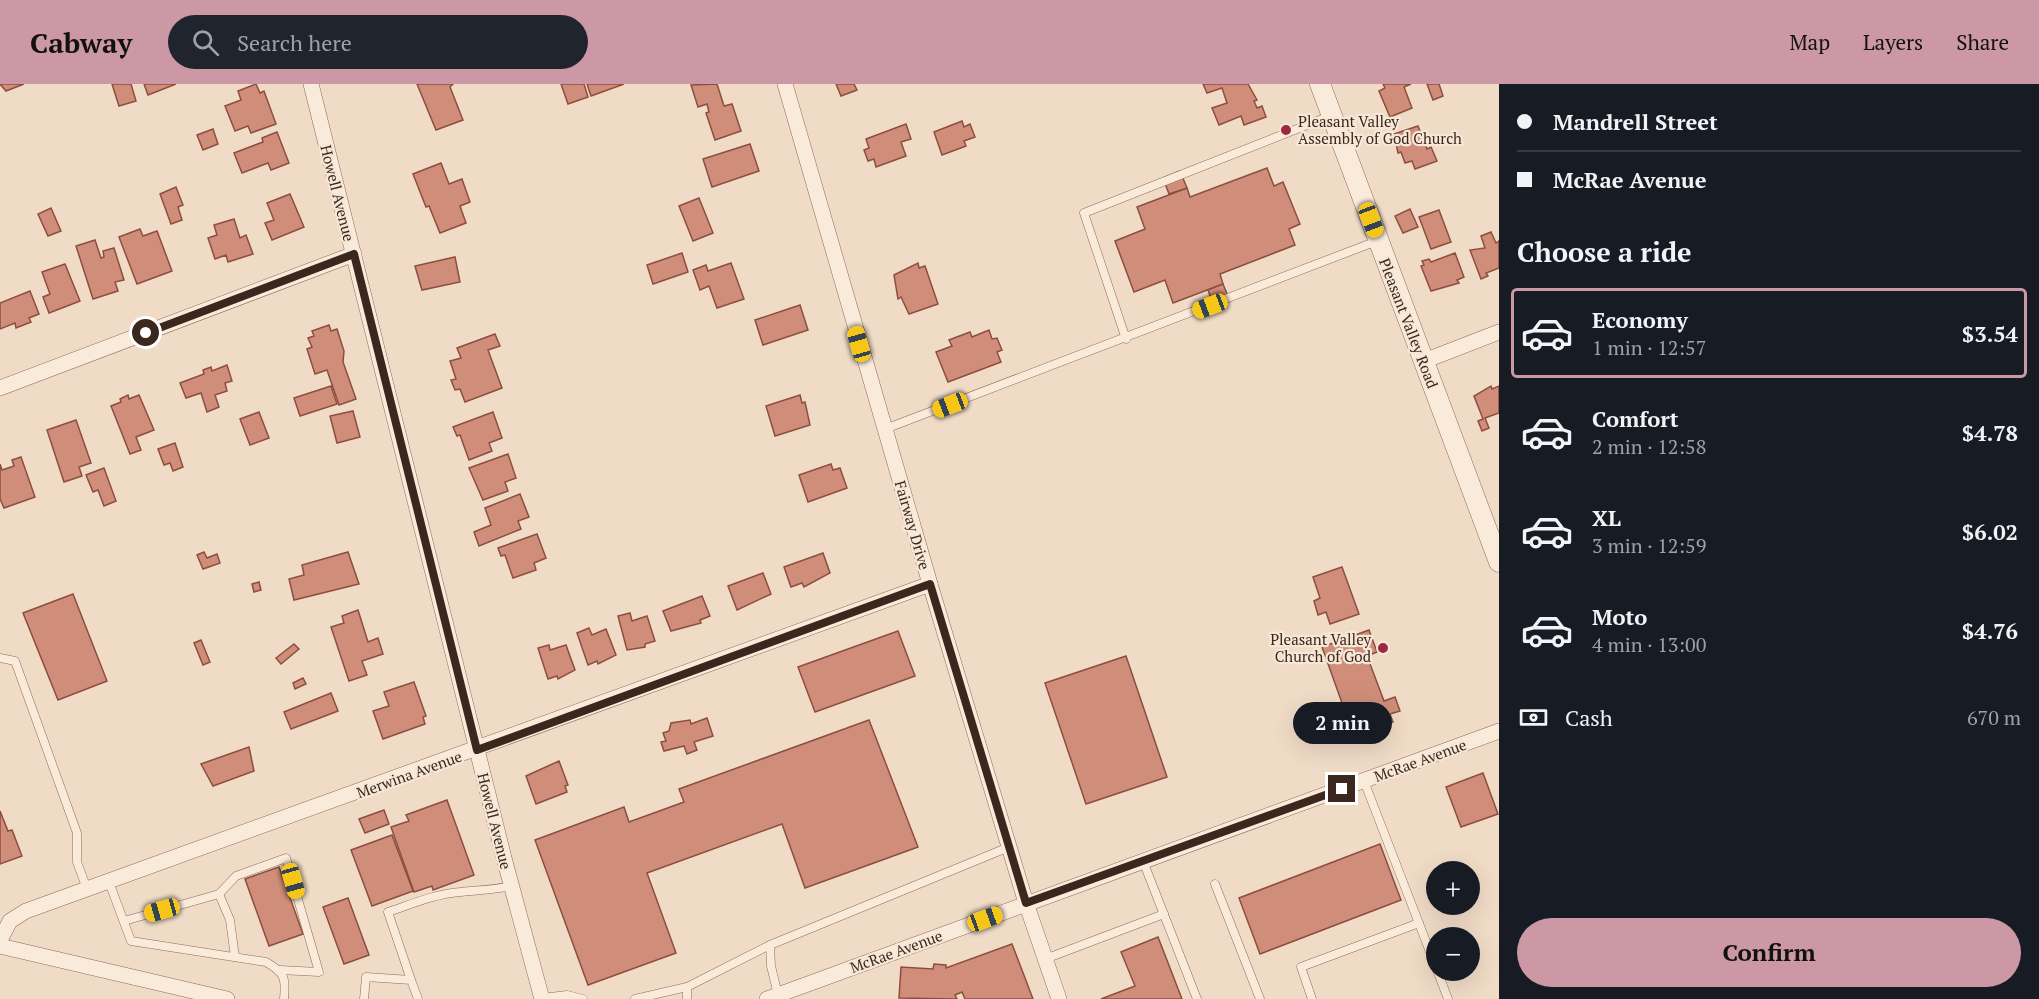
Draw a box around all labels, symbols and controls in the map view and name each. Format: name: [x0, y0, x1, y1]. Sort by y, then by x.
search box: [168, 15, 588, 69]
text: Cabway: [30, 24, 132, 61]
icon: search: [189, 26, 222, 59]
text: Search here: [237, 28, 352, 57]
text: Map: [1789, 28, 1830, 56]
text: Layers: [1863, 28, 1923, 56]
text: Share: [1956, 28, 2009, 56]
text: Mandrell Street: [1553, 107, 1718, 136]
place label: Pleasant Valley Assembly of God Church: [1298, 111, 1462, 148]
marker: Pleasant Valley Assembly of God Church: [1279, 123, 1293, 137]
street label: Howell Avenue: [316, 143, 360, 243]
text: McRae Avenue: [1553, 165, 1707, 194]
car: [1356, 200, 1386, 240]
text: Choose a ride: [1517, 234, 1692, 270]
street label: Pleasant Valley Road: [1375, 255, 1443, 391]
car: [1190, 291, 1230, 321]
text: Economy: [1592, 305, 1688, 334]
icon: car: [1520, 306, 1574, 360]
route start: [132, 319, 159, 346]
text: $3.54: [1962, 319, 2018, 348]
car: [845, 324, 873, 364]
text: 1 min · 12:57: [1592, 334, 1706, 361]
car: [930, 390, 970, 420]
text: Comfort: [1592, 404, 1678, 433]
icon: car: [1520, 405, 1574, 459]
text: $4.78: [1962, 418, 2018, 447]
text: 2 min · 12:58: [1592, 433, 1706, 460]
street label: Fairway Drive: [891, 478, 935, 572]
text: XL: [1592, 503, 1621, 532]
icon: car: [1520, 504, 1574, 558]
text: $6.02: [1962, 517, 2018, 546]
text: 3 min · 12:59: [1592, 532, 1706, 559]
text: Moto: [1592, 602, 1647, 631]
icon: car: [1520, 603, 1574, 657]
text: $4.76: [1962, 616, 2018, 645]
place label: Pleasant Valley Church of God: [1270, 629, 1371, 666]
text: 4 min · 13:00: [1592, 631, 1706, 658]
marker: Pleasant Valley Church of God: [1376, 641, 1390, 655]
icon: cash: [1517, 701, 1550, 734]
callout: 2 min: [1292, 702, 1392, 744]
text: Cash: [1565, 703, 1613, 732]
text: 670 m: [1967, 704, 2021, 731]
text: 2 min: [1315, 709, 1370, 736]
street label: McRae Avenue: [1371, 734, 1469, 786]
street label: Merwina Avenue: [353, 746, 465, 802]
street label: Howell Avenue: [473, 771, 517, 871]
route end: [1328, 775, 1355, 802]
car: [279, 861, 307, 901]
map controls: [1426, 861, 1480, 981]
button: +: [1426, 861, 1480, 915]
car: [142, 896, 182, 924]
car: [965, 904, 1005, 934]
button: Confirm: [1517, 918, 2021, 987]
street label: McRae Avenue: [847, 925, 945, 977]
button: −: [1426, 927, 1480, 981]

